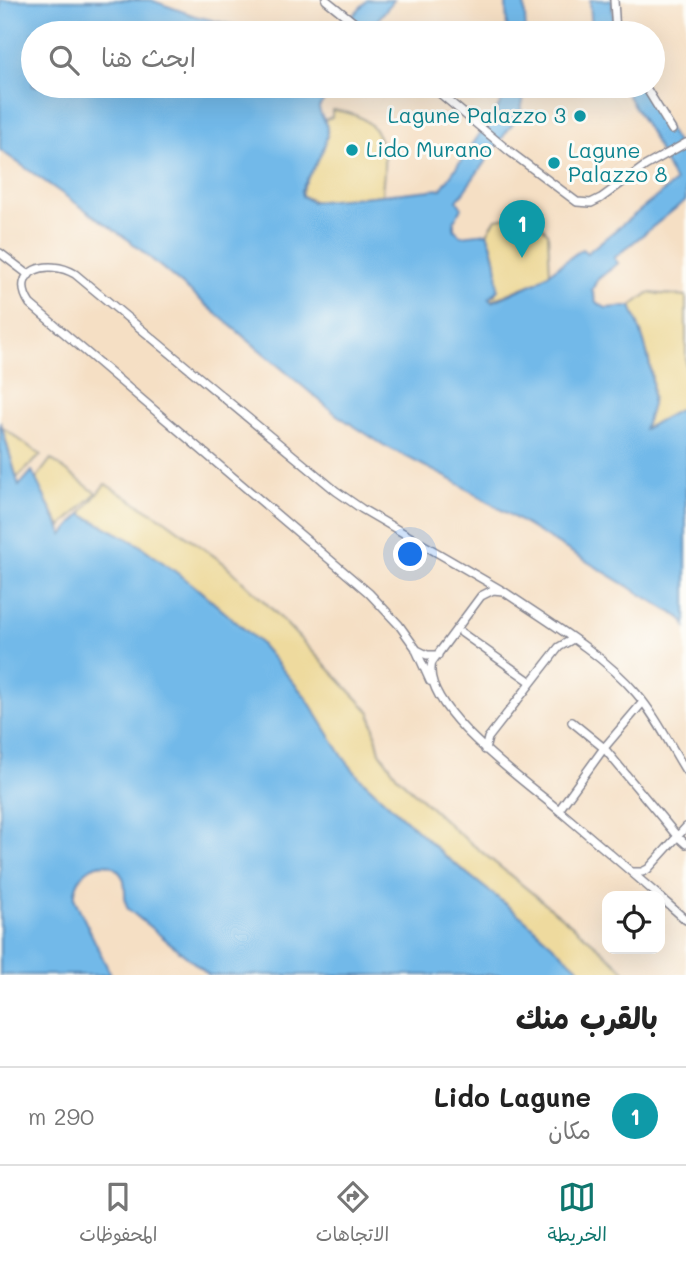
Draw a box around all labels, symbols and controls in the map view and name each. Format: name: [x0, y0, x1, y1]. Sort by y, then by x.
search box: [21, 21, 665, 98]
text: ابحث هنا: [101, 40, 196, 74]
icon: search: [45, 41, 83, 79]
place label: Lagune Palazzo 3: [388, 101, 566, 128]
marker: Lagune Palazzo 3: [572, 108, 588, 124]
place label: Lido Murano: [366, 135, 492, 162]
place label: Lagune Palazzo 8: [568, 136, 668, 187]
marker: Lido Murano: [344, 142, 360, 158]
marker: Lagune Palazzo 8: [546, 155, 562, 171]
pin: 1: [499, 200, 545, 258]
your location: [393, 537, 427, 571]
map controls: [602, 891, 665, 954]
button: locate: [602, 891, 665, 954]
text: بالقرب منك: [516, 997, 658, 1037]
text: Lido Lagune: [434, 1080, 591, 1114]
text: 290 m: [28, 1101, 94, 1131]
text: 1: [630, 1101, 640, 1131]
text: مكان: [548, 1115, 591, 1145]
tab: المحفوظات: [79, 1178, 157, 1251]
tab: الاتجاهات: [316, 1178, 389, 1251]
tab: الخريطة: [548, 1178, 607, 1251]

